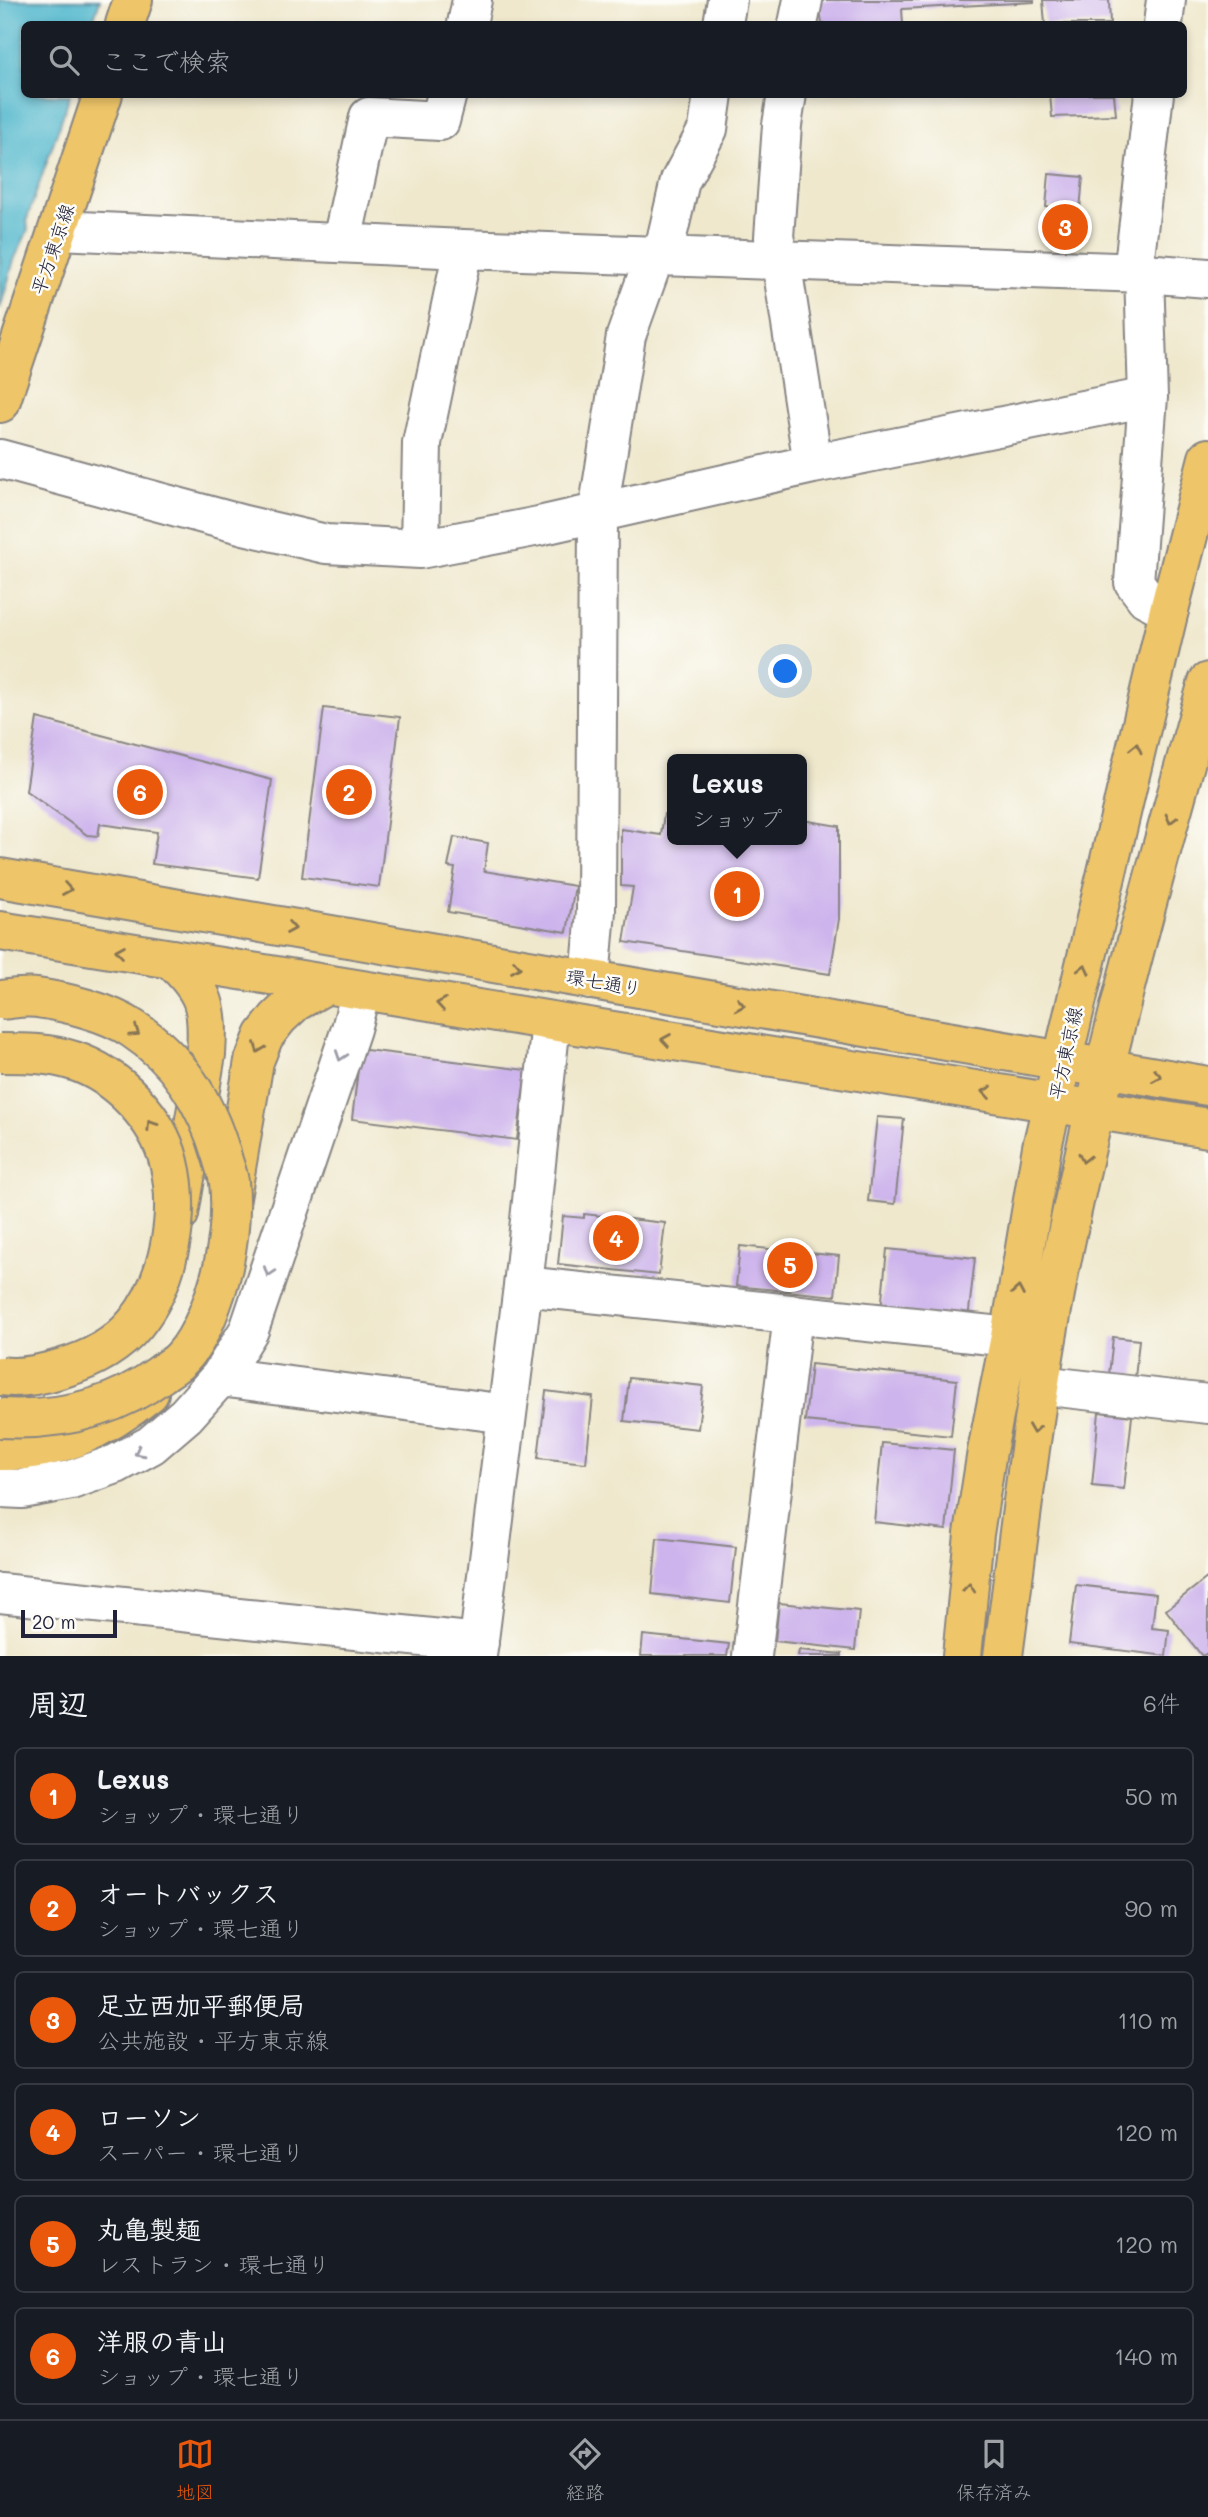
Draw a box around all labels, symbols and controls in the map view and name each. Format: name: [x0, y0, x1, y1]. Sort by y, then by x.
search box: [21, 21, 1187, 98]
icon: search: [45, 41, 83, 79]
text: ここで検索: [101, 44, 231, 78]
street label: 平方東京線: [25, 200, 79, 298]
pin: 3: [1042, 201, 1088, 253]
your location: [768, 654, 802, 688]
one-way arrow: [1128, 742, 1143, 754]
popup: [667, 754, 807, 845]
pin: 6: [117, 766, 163, 818]
pin: 2: [326, 766, 372, 818]
text: Lexus: [691, 766, 764, 800]
text: ショップ: [691, 803, 783, 833]
one-way arrow: [1165, 813, 1179, 825]
pin: 1: [714, 868, 760, 920]
one-way arrow: [61, 881, 73, 896]
one-way arrow: [286, 920, 297, 935]
one-way arrow: [114, 944, 126, 959]
one-way arrow: [510, 959, 522, 974]
street label: 環七通り: [564, 963, 644, 1001]
one-way arrow: [1076, 963, 1090, 975]
one-way arrow: [435, 997, 447, 1012]
one-way arrow: [734, 997, 746, 1012]
street label: 平方東京線: [1043, 1004, 1087, 1102]
one-way arrow: [127, 1023, 140, 1036]
one-way arrow: [660, 1033, 672, 1048]
one-way arrow: [254, 1041, 268, 1053]
one-way arrow: [335, 1050, 350, 1062]
one-way arrow: [1151, 1068, 1163, 1083]
one-way arrow: [981, 1084, 993, 1099]
one-way arrow: [146, 1119, 159, 1132]
one-way arrow: [1078, 1152, 1092, 1164]
pin: 4: [593, 1212, 639, 1264]
pin: 5: [767, 1239, 813, 1291]
one-way arrow: [263, 1265, 277, 1278]
one-way arrow: [1010, 1285, 1025, 1297]
one-way arrow: [1026, 1424, 1041, 1435]
one-way arrow: [134, 1443, 146, 1457]
one-way arrow: [961, 1582, 976, 1593]
scale bar: [21, 1607, 117, 1639]
text: 20 m: [32, 1609, 76, 1634]
text: 周辺: [28, 1683, 88, 1723]
text: 6件: [1143, 1688, 1180, 1718]
text: Lexus: [97, 1762, 169, 1796]
text: 1: [48, 1781, 58, 1811]
text: 50 m: [1125, 1781, 1178, 1811]
text: ショップ · 環七通り: [97, 1799, 305, 1829]
text: オートバックス: [97, 1876, 279, 1910]
text: 2: [47, 1893, 59, 1923]
text: 90 m: [1125, 1893, 1178, 1923]
text: ショップ · 環七通り: [97, 1913, 305, 1943]
text: 足立西加平郵便局: [97, 1988, 305, 2022]
text: 3: [46, 2005, 60, 2035]
text: 110 m: [1118, 2005, 1178, 2035]
text: 公共施設 · 平方東京線: [97, 2025, 329, 2055]
text: ローソン: [97, 2100, 201, 2134]
text: 4: [46, 2117, 60, 2147]
text: 120 m: [1115, 2117, 1178, 2147]
text: スーパー · 環七通り: [97, 2137, 305, 2167]
text: 丸亀製麺: [97, 2212, 201, 2246]
text: 5: [46, 2229, 60, 2259]
text: 120 m: [1115, 2229, 1178, 2259]
text: レストラン · 環七通り: [97, 2249, 331, 2279]
text: 洋服の青山: [97, 2324, 227, 2358]
text: 6: [46, 2341, 60, 2371]
text: 140 m: [1114, 2341, 1178, 2371]
text: ショップ · 環七通り: [97, 2361, 305, 2391]
tab: 地図: [176, 2435, 214, 2504]
tab: 経路: [566, 2435, 604, 2504]
tab: 保存済み: [956, 2435, 1032, 2504]

